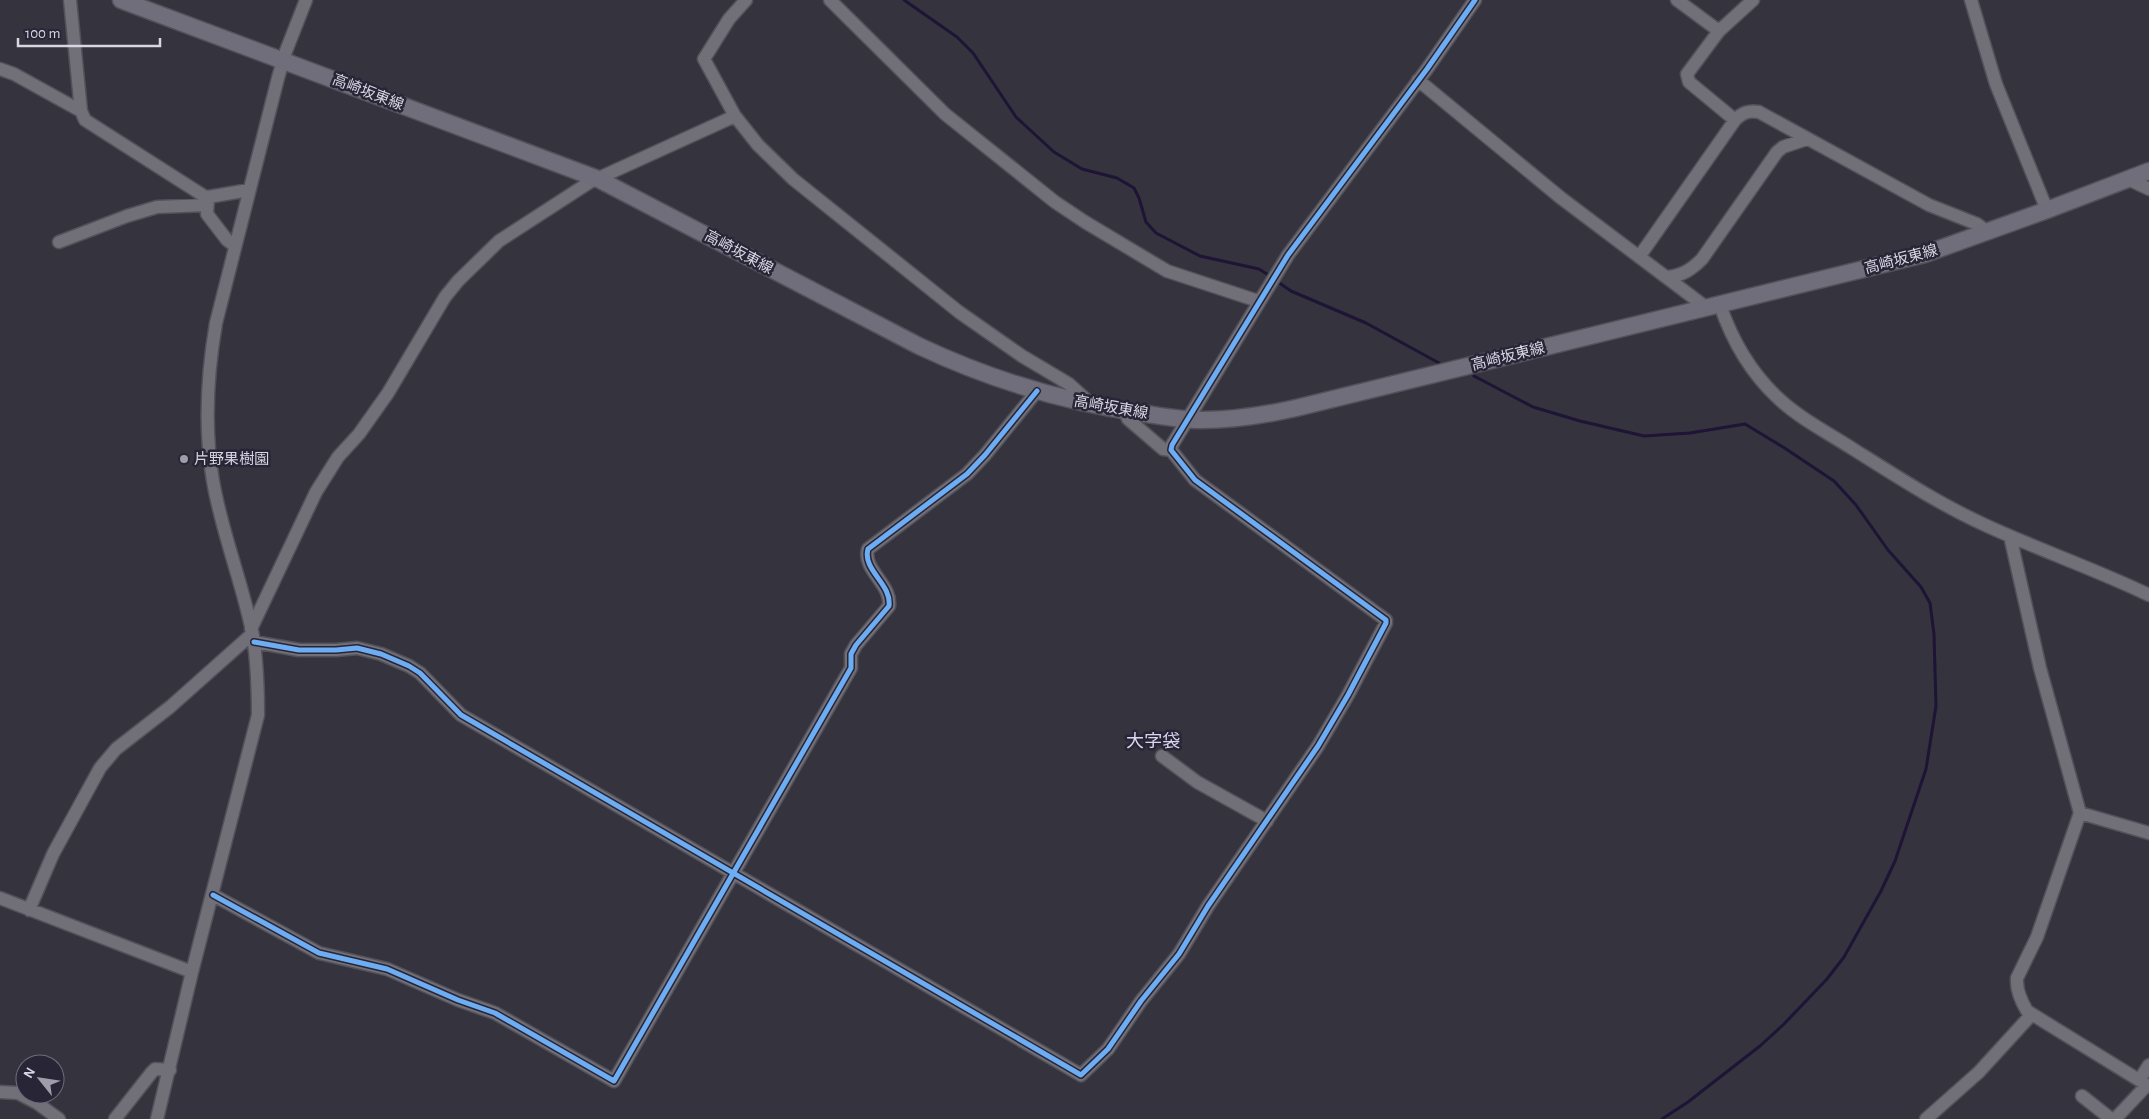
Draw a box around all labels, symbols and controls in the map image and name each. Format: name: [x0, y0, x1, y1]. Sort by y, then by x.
scale bar: [18, 15, 160, 47]
text: 100 m: [25, 26, 60, 41]
street label: 高崎坂東線: [330, 71, 406, 113]
street label: 高崎坂東線: [702, 227, 776, 277]
street label: 高崎坂東線: [1863, 242, 1939, 276]
street label: 高崎坂東線: [1470, 339, 1546, 373]
street label: 高崎坂東線: [1073, 393, 1149, 421]
place label: 片野果樹園: [194, 450, 269, 467]
marker: 片野果樹園: [178, 453, 190, 465]
district label: 大字袋: [1126, 731, 1180, 751]
north arrow: [15, 1054, 65, 1104]
text: N: [21, 1065, 38, 1081]

